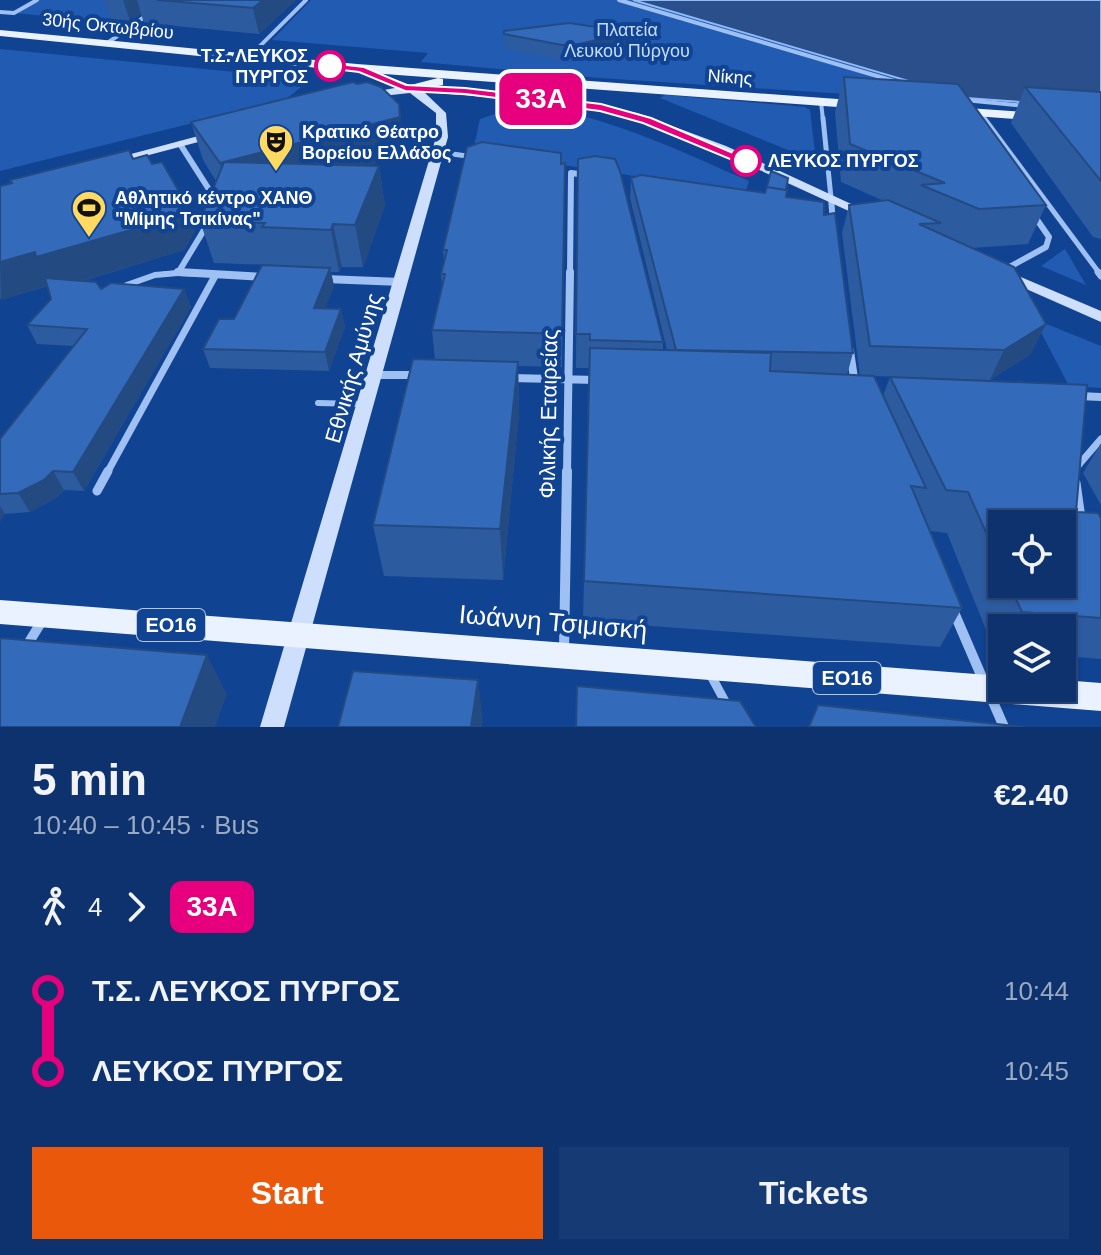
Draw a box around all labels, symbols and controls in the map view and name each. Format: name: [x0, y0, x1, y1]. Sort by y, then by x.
street label: 30ής Οκτωβρίου: [41, 9, 175, 43]
park label: Πλατεία Λευκού Πύργου: [564, 20, 690, 61]
place label: Τ.Σ. ΛΕΥΚΟΣ ΠΥΡΓΟΣ: [201, 46, 308, 87]
marker: Τ.Σ. ΛΕΥΚΟΣ ΠΥΡΓΟΣ: [315, 51, 345, 81]
street label: Νίκης: [707, 65, 753, 89]
line badge: 33A: [495, 73, 587, 125]
text: 33A: [515, 83, 567, 114]
place label: Κρατικό Θέατρο Βορείου Ελλάδος: [302, 122, 451, 163]
theatre icon: Κρατικό Θέατρο Βορείου Ελλάδος: [257, 123, 295, 173]
marker: ΛΕΥΚΟΣ ΠΥΡΓΟΣ: [731, 146, 761, 176]
place label: ΛΕΥΚΟΣ ΠΥΡΓΟΣ: [768, 151, 919, 171]
place label: Αθλητικό κέντρο ΧΑΝΘ "Μίμης Τσικίνας": [115, 188, 313, 229]
sports icon: Αθλητικό κέντρο ΧΑΝΘ "Μίμης Τσικίνας": [70, 189, 108, 239]
street label: Εθνικής Αμύνης: [320, 290, 387, 446]
street label: Φιλικής Εταιρείας: [535, 329, 562, 499]
map controls: [988, 510, 1076, 702]
button: locate: [988, 510, 1076, 598]
street label: Ιωάννη Τσιμισκή: [458, 599, 648, 645]
road number: ΕΟ16: [137, 609, 205, 641]
button: layers: [988, 614, 1076, 702]
road number: ΕΟ16: [813, 662, 881, 694]
text: 5 min: [32, 755, 147, 804]
text: €2.40: [994, 778, 1069, 811]
text: 10:40 – 10:45 · Bus: [32, 810, 259, 840]
icon: walk: [32, 885, 76, 929]
icon: forward: [114, 885, 158, 929]
text: 33A: [186, 891, 238, 922]
text: 4: [88, 892, 102, 922]
text: Τ.Σ. ΛΕΥΚΟΣ ΠΥΡΓΟΣ: [92, 974, 400, 1007]
text: 10:44: [1004, 976, 1069, 1006]
text: ΛΕΥΚΟΣ ΠΥΡΓΟΣ: [92, 1054, 343, 1087]
text: 10:45: [1004, 1056, 1069, 1086]
button: Start: [32, 1147, 543, 1239]
button: Tickets: [559, 1147, 1069, 1239]

